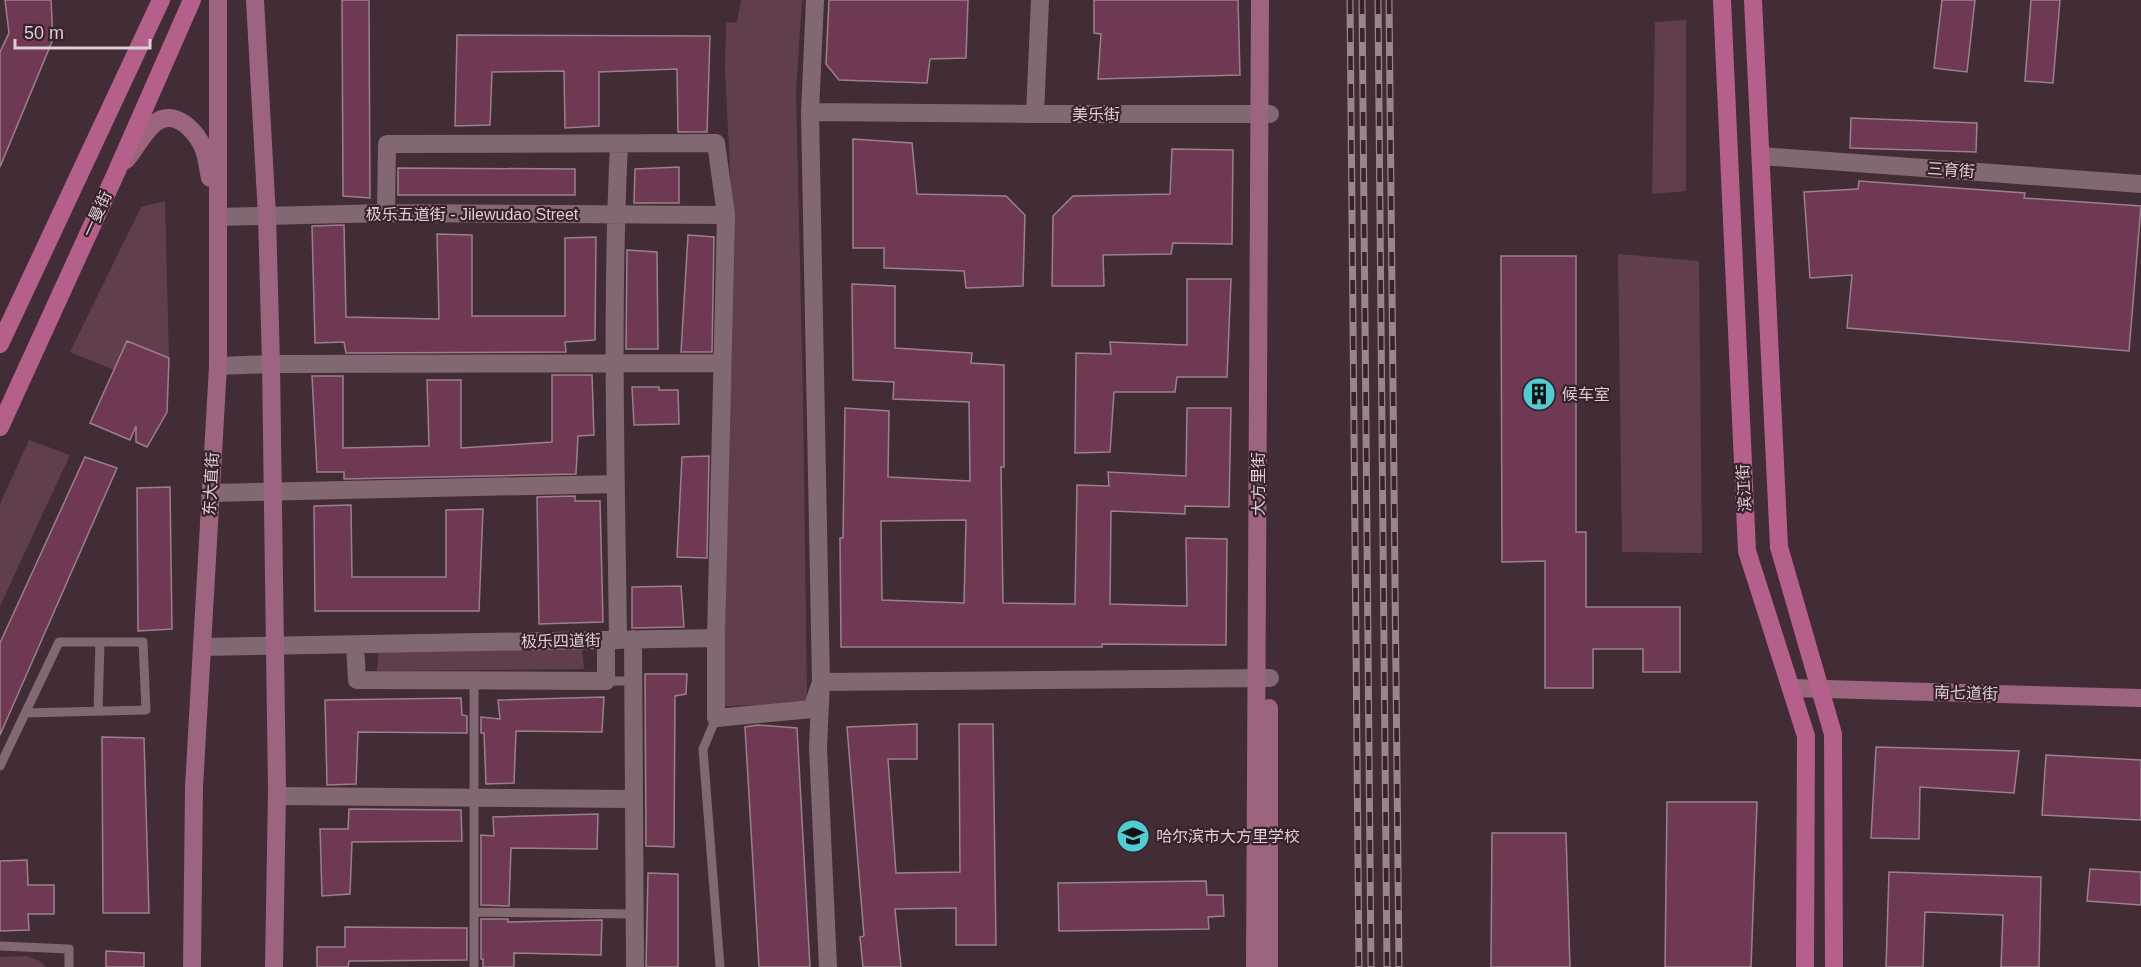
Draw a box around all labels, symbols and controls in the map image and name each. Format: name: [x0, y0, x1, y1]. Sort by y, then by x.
scale bar: [15, 12, 150, 50]
text: 50 m: [24, 23, 64, 43]
street label: 美乐街: [1072, 106, 1120, 123]
street label: 三育街: [1926, 160, 1976, 180]
street label: 一曼街: [79, 189, 115, 239]
street label: 极乐五道街 - Jilewudao Street: [366, 206, 579, 223]
building icon: 候车室: [1521, 376, 1557, 412]
place label: 候车室: [1562, 386, 1610, 403]
street label: 东大直街: [201, 452, 221, 516]
street label: 大方里街: [1250, 452, 1267, 516]
street label: 滨江街: [1734, 464, 1754, 512]
street label: 极乐四道街: [521, 632, 601, 650]
street label: 南七道街: [1934, 683, 1998, 703]
school or university icon: 哈尔滨市大方里学校: [1115, 818, 1151, 854]
place label: 哈尔滨市大方里学校: [1156, 828, 1300, 845]

